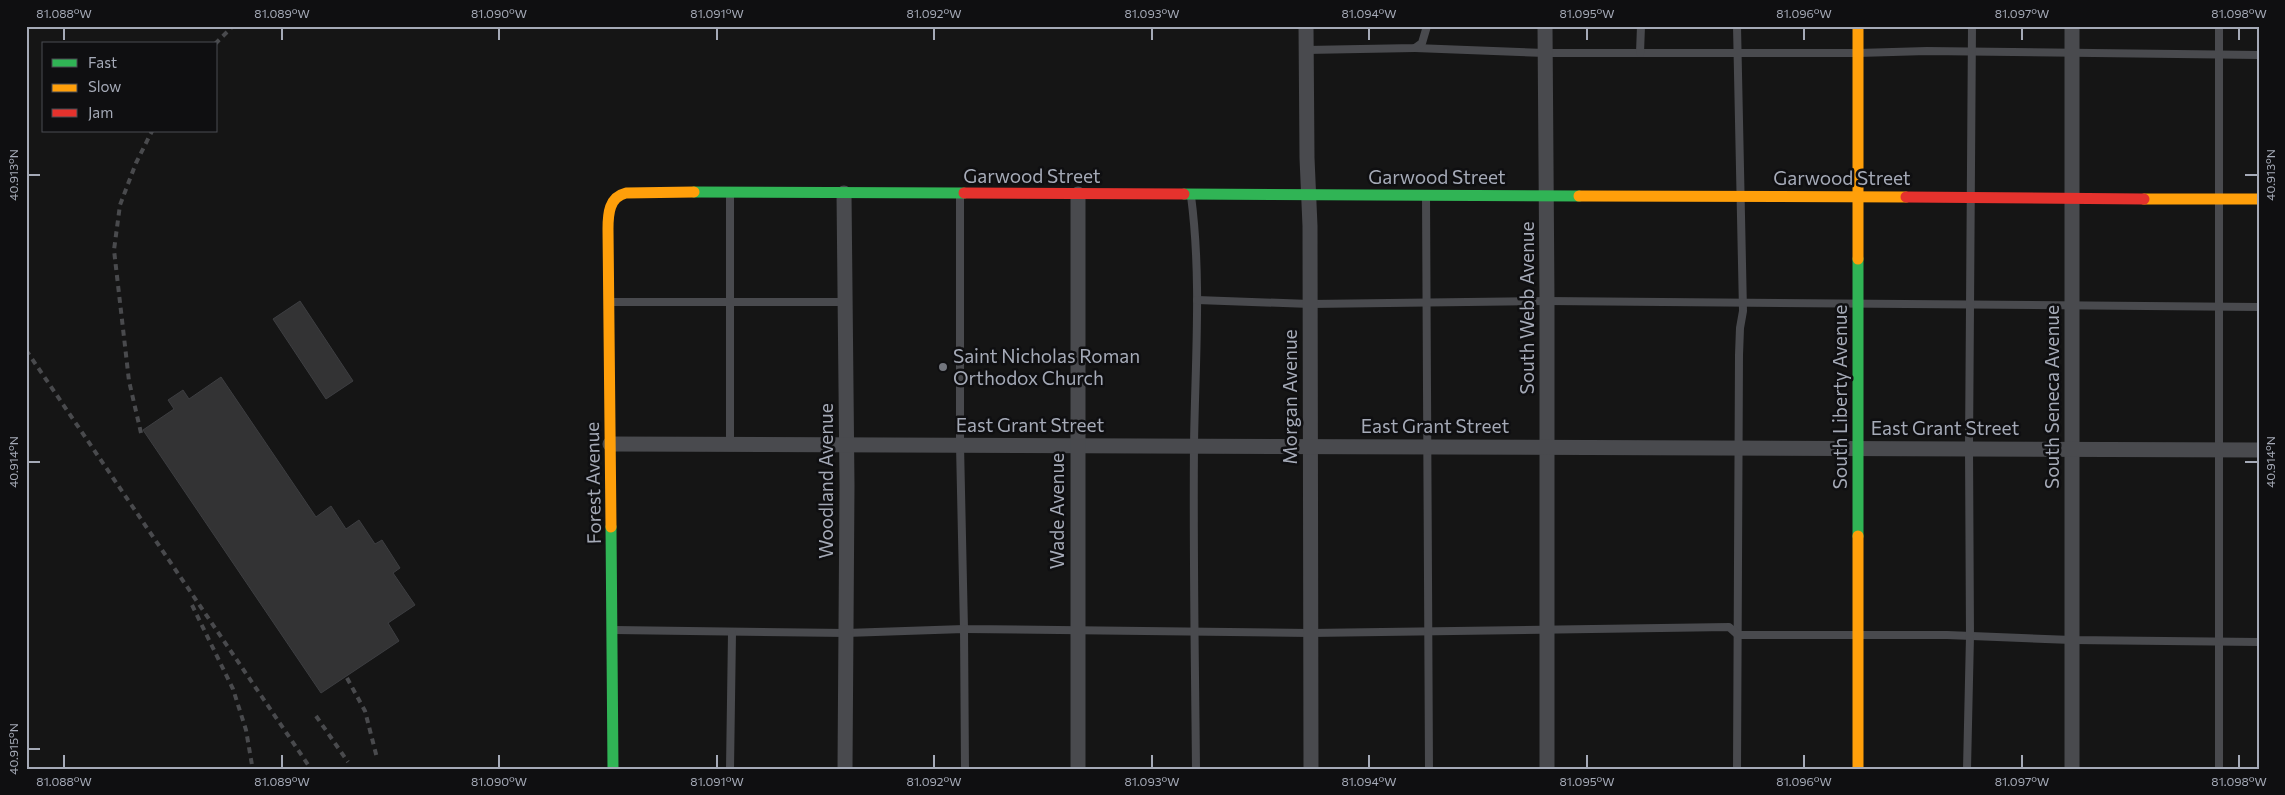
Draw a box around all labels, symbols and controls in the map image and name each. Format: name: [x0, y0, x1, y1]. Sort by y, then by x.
text: 81.088°W: [36, 6, 92, 20]
text: 81.089°W: [254, 6, 310, 20]
text: 81.090°W: [471, 6, 527, 20]
text: 81.091°W: [690, 6, 744, 20]
text: 81.092°W: [907, 6, 961, 20]
text: 81.093°W: [1125, 6, 1179, 20]
text: 81.094°W: [1341, 6, 1397, 20]
text: 81.095°W: [1560, 6, 1614, 20]
text: 81.096°W: [1776, 6, 1832, 20]
text: 81.097°W: [1995, 6, 2049, 20]
text: 81.098°W: [2211, 6, 2267, 20]
legend: [42, 42, 218, 132]
text: Fast: [88, 53, 117, 71]
text: Slow: [88, 77, 121, 95]
text: Jam: [88, 103, 113, 121]
text: 40.913°N: [6, 149, 20, 201]
text: 40.913°N: [2263, 149, 2277, 201]
street label: Garwood Street: [963, 164, 1101, 187]
street label: Garwood Street: [1368, 165, 1506, 188]
street label: Garwood Street: [1773, 166, 1911, 189]
street label: South Webb Avenue: [1515, 222, 1538, 394]
street label: South Liberty Avenue: [1828, 305, 1851, 489]
street label: South Seneca Avenue: [2040, 305, 2063, 489]
street label: Morgan Avenue: [1278, 329, 1301, 465]
place label: Saint Nicholas Roman Orthodox Church: [953, 344, 1140, 389]
marker: Saint Nicholas Roman Orthodox Church: [937, 361, 949, 373]
street label: Woodland Avenue: [814, 403, 837, 559]
street label: East Grant Street: [956, 413, 1104, 436]
street label: East Grant Street: [1361, 414, 1509, 437]
street label: East Grant Street: [1871, 416, 2019, 439]
street label: Forest Avenue: [580, 422, 605, 544]
text: 40.914°N: [6, 436, 20, 488]
text: 40.914°N: [2263, 436, 2277, 488]
street label: Wade Avenue: [1045, 453, 1068, 569]
text: 40.915°N: [6, 723, 20, 775]
text: 81.088°W: [36, 774, 92, 788]
text: 81.089°W: [254, 774, 310, 788]
text: 81.090°W: [471, 774, 527, 788]
text: 81.091°W: [690, 774, 744, 788]
text: 81.092°W: [907, 774, 961, 788]
text: 81.093°W: [1125, 774, 1179, 788]
text: 81.094°W: [1341, 774, 1397, 788]
text: 81.095°W: [1560, 774, 1614, 788]
text: 81.096°W: [1776, 774, 1832, 788]
text: 81.097°W: [1995, 774, 2049, 788]
text: 81.098°W: [2211, 774, 2267, 788]

